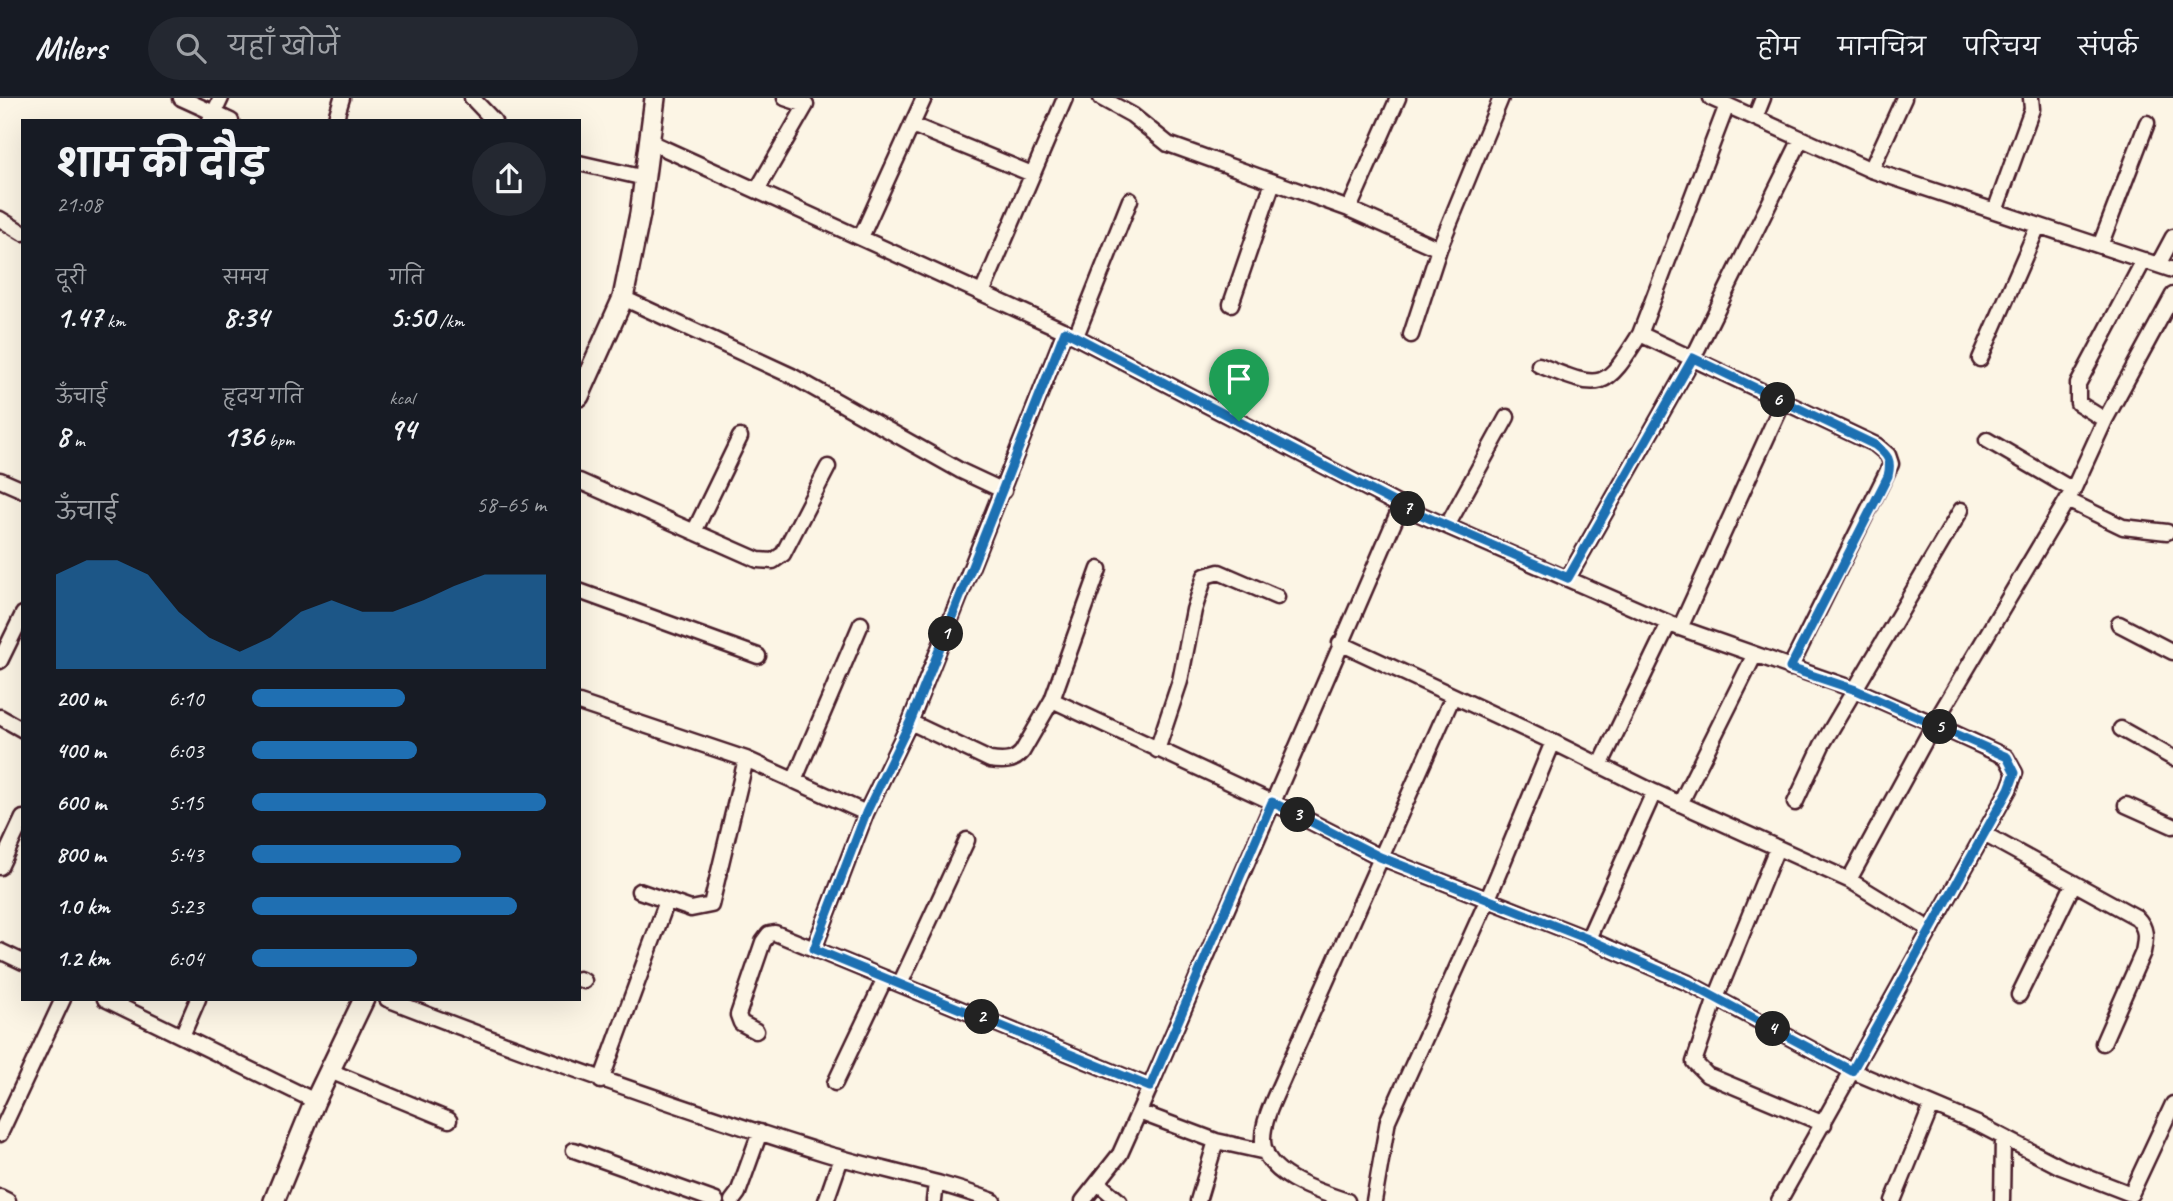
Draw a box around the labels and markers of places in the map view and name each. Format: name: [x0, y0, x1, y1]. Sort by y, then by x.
pin: [1209, 349, 1269, 421]
pin: 6: [1760, 382, 1796, 418]
pin: 7: [1390, 492, 1426, 526]
pin: 1: [928, 616, 964, 652]
pin: 5: [1923, 710, 1958, 744]
pin: 3: [1280, 798, 1316, 832]
pin: 2: [964, 1000, 1000, 1034]
pin: 4: [1756, 1012, 1790, 1046]

